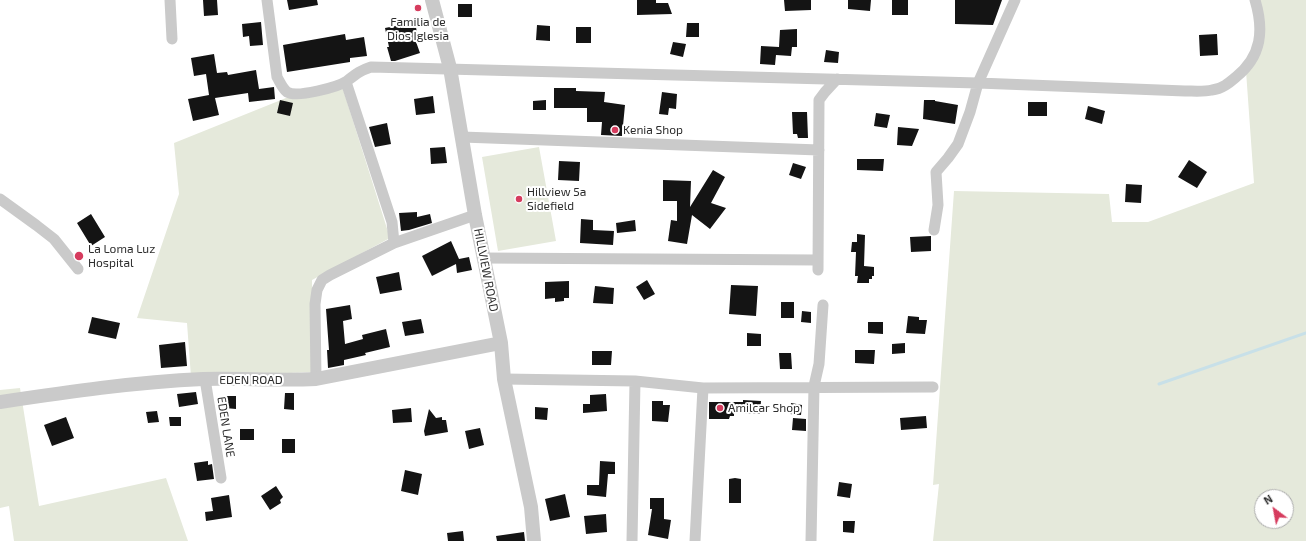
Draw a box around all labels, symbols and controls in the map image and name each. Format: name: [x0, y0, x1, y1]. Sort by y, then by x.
marker: Familia de Dios Iglesia: [413, 3, 423, 13]
place label: Familia de Dios Iglesia: [387, 15, 449, 43]
place label: Kenia Shop: [623, 123, 683, 137]
marker: Kenia Shop: [610, 125, 620, 135]
place label: Hillview 5a Sidefield: [527, 185, 586, 213]
marker: Hillview 5a Sidefield: [514, 194, 524, 204]
street label: HILLVIEW ROAD: [471, 227, 501, 313]
place label: La Loma Luz Hospital: [88, 242, 155, 270]
marker: La Loma Luz Hospital: [73, 250, 85, 262]
street label: EDEN ROAD: [219, 373, 283, 387]
street label: EDEN LANE: [214, 396, 238, 458]
place label: Amilcar Shop: [728, 401, 800, 415]
marker: Amilcar Shop: [715, 403, 725, 413]
north arrow: [1254, 489, 1294, 529]
text: N: [1261, 492, 1275, 507]

